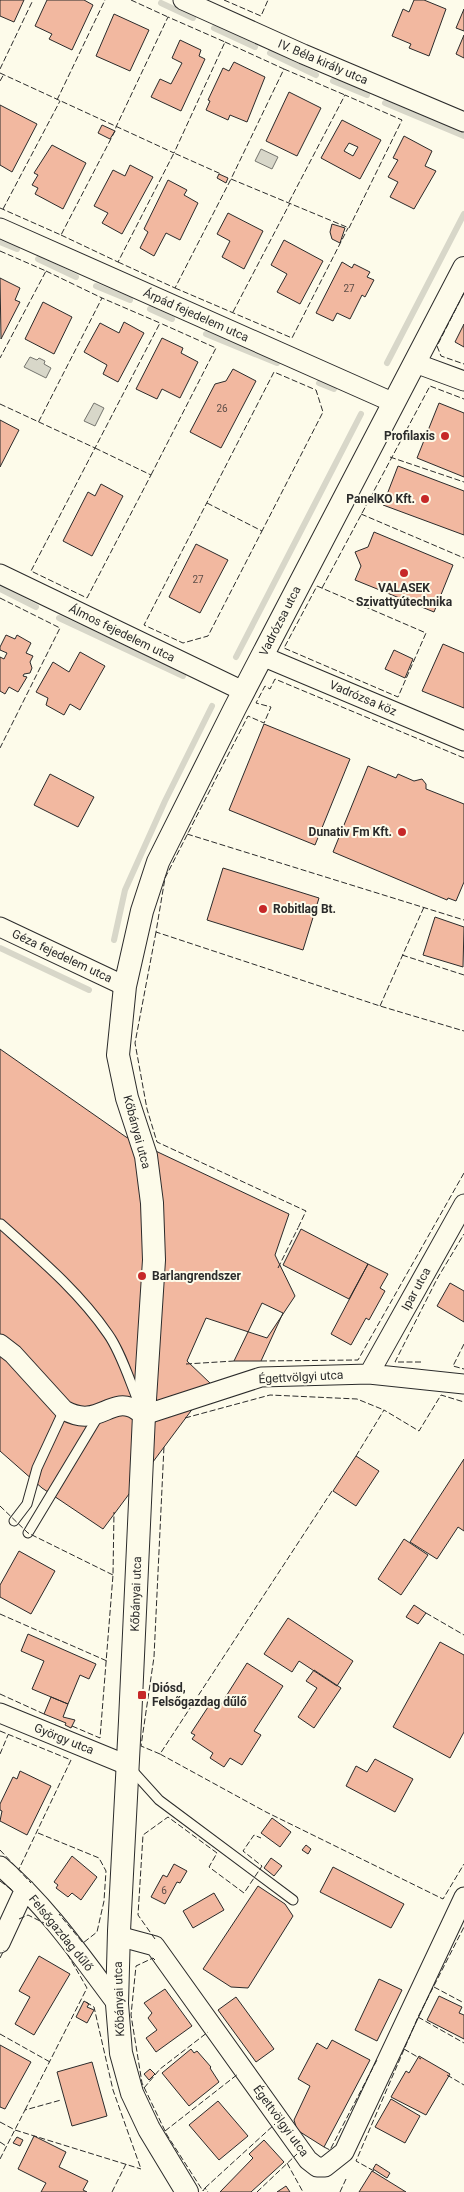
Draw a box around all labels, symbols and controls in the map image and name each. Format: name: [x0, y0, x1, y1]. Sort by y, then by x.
street label: IV. Béla király utca: [276, 37, 370, 87]
house number: 27: [343, 283, 355, 294]
street label: Árpád fejedelem utca: [141, 285, 251, 345]
house number: 26: [216, 403, 228, 414]
place label: Profilaxis: [384, 429, 435, 443]
marker: Profilaxis: [439, 430, 451, 442]
place label: PanelKO Kft.: [346, 492, 415, 506]
marker: PanelKO Kft.: [419, 493, 431, 505]
marker: VALASEK Szivattyútechnika: [398, 567, 410, 579]
house number: 27: [192, 574, 204, 585]
place label: VALASEK Szivattyútechnika: [356, 581, 453, 609]
street label: Vadrózsa utca: [256, 584, 304, 658]
street label: Álmos fejedelem utca: [67, 600, 178, 665]
street label: Vadrózsa köz: [327, 678, 399, 718]
place label: Dunativ Fm Kft.: [309, 825, 392, 839]
marker: Dunativ Fm Kft.: [396, 826, 408, 838]
place label: Robitlag Bt.: [273, 902, 336, 916]
marker: Robitlag Bt.: [257, 903, 269, 915]
street label: Géza fejedelem utca: [10, 927, 114, 985]
street label: Kőbányai utca: [120, 1094, 154, 1170]
street label: Ipar utca: [399, 1265, 433, 1313]
place label: Barlangrendszer: [152, 1269, 242, 1283]
marker: Barlangrendszer: [136, 1270, 148, 1282]
street label: Égettvölgyi utca: [258, 1367, 344, 1386]
street label: Kőbányai utca: [128, 1556, 144, 1632]
place label: Diósd, Felsőgazdag dűlő: [152, 1681, 247, 1709]
marker: Diósd, Felsőgazdag dűlő: [136, 1689, 148, 1701]
street label: György utca: [32, 1721, 96, 1757]
house number: 6: [161, 1885, 167, 1896]
street label: Felsőgazdag dűlő: [26, 1892, 96, 1974]
street label: Kőbányai utca: [111, 1961, 127, 2037]
street label: Égettvölgyi utca: [250, 2082, 312, 2159]

